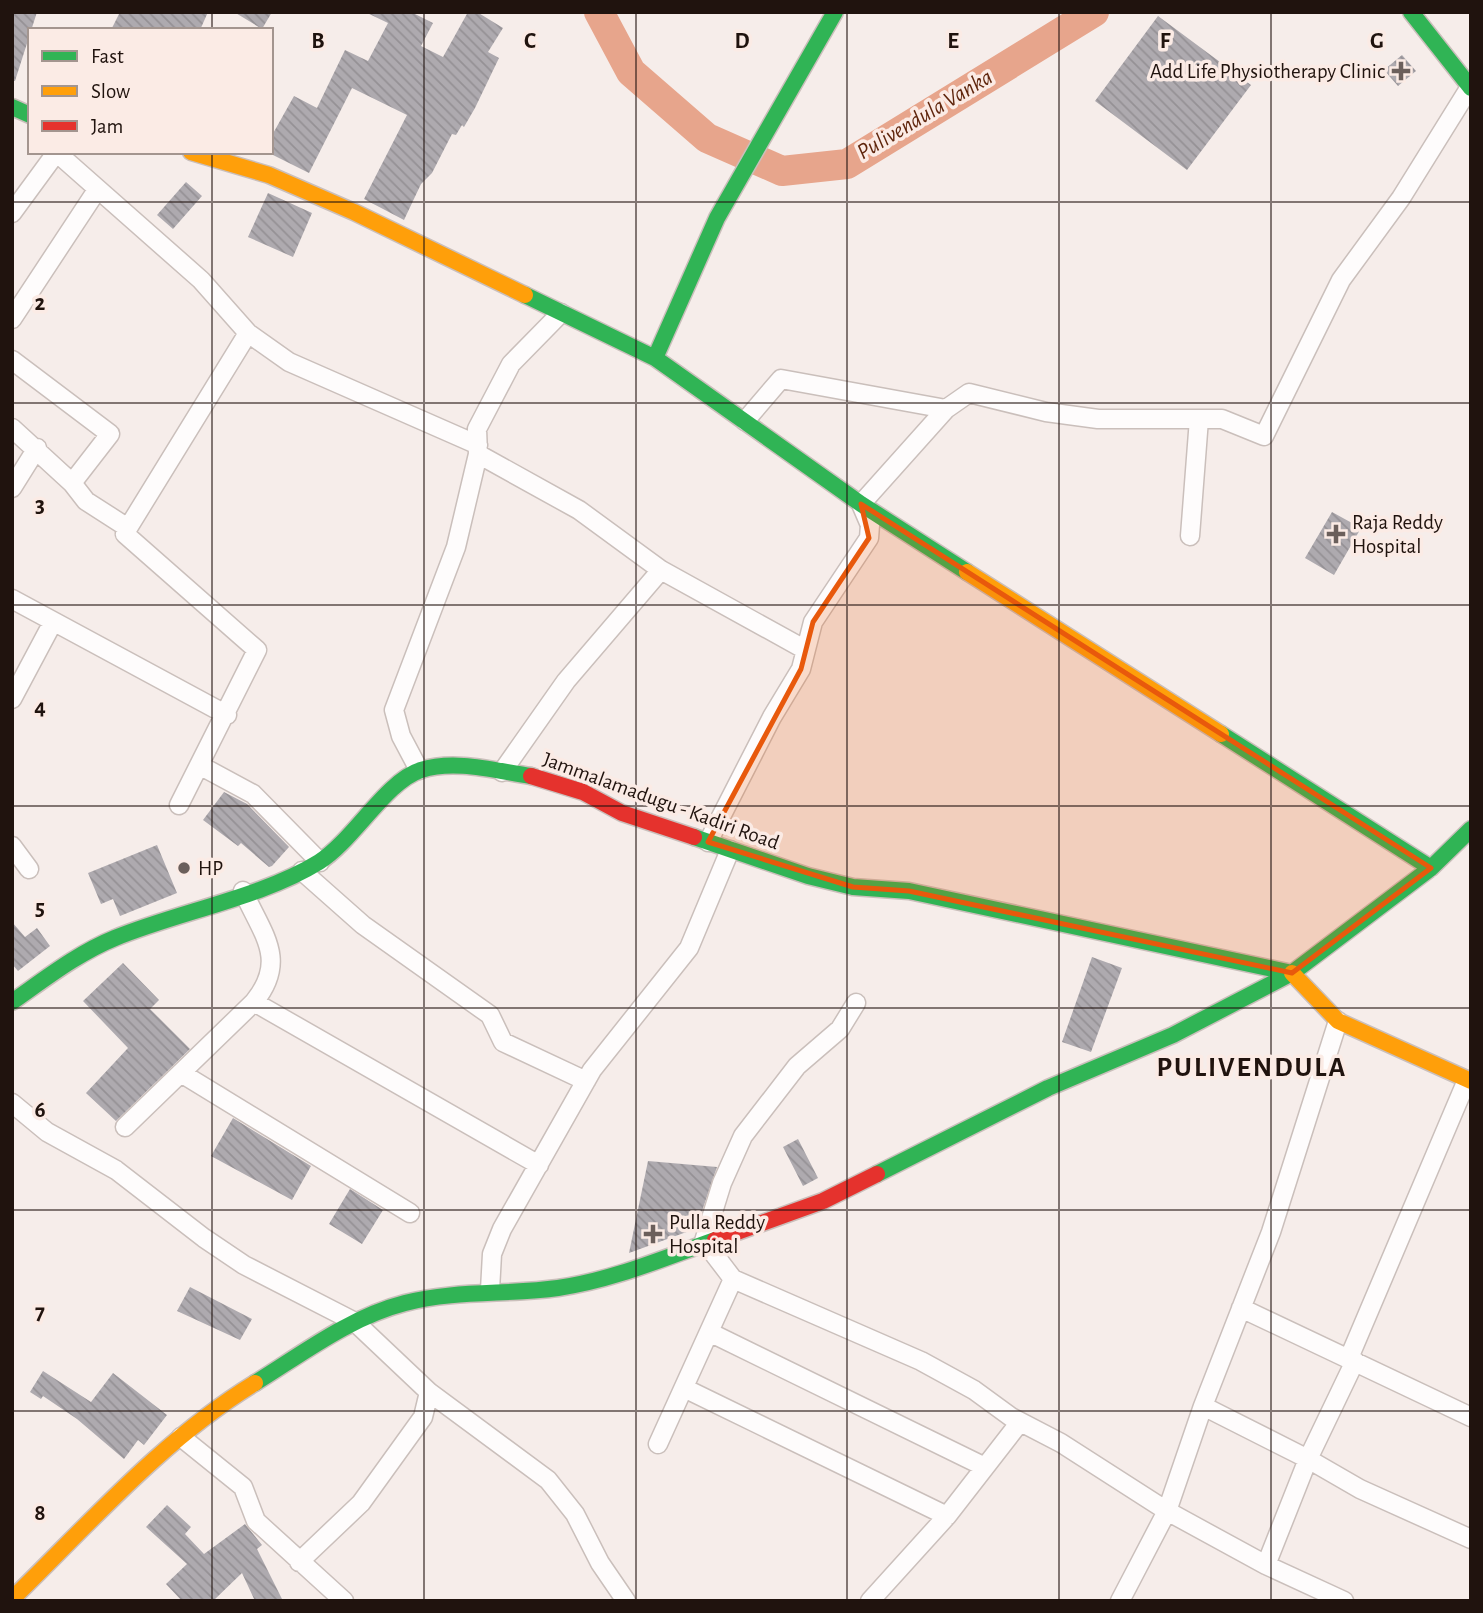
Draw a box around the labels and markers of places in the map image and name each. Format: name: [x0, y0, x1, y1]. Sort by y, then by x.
place label: Add Life Physiotherapy Clinic: [1150, 61, 1385, 82]
marker: Add Life Physiotherapy Clinic: [1391, 61, 1411, 81]
place label: Raja Reddy Hospital: [1352, 512, 1443, 557]
marker: Raja Reddy Hospital: [1326, 524, 1346, 544]
place label: HP: [198, 858, 223, 879]
marker: HP: [176, 860, 192, 876]
place label: Pulla Reddy Hospital: [669, 1212, 765, 1257]
marker: Pulla Reddy Hospital: [643, 1224, 663, 1244]

